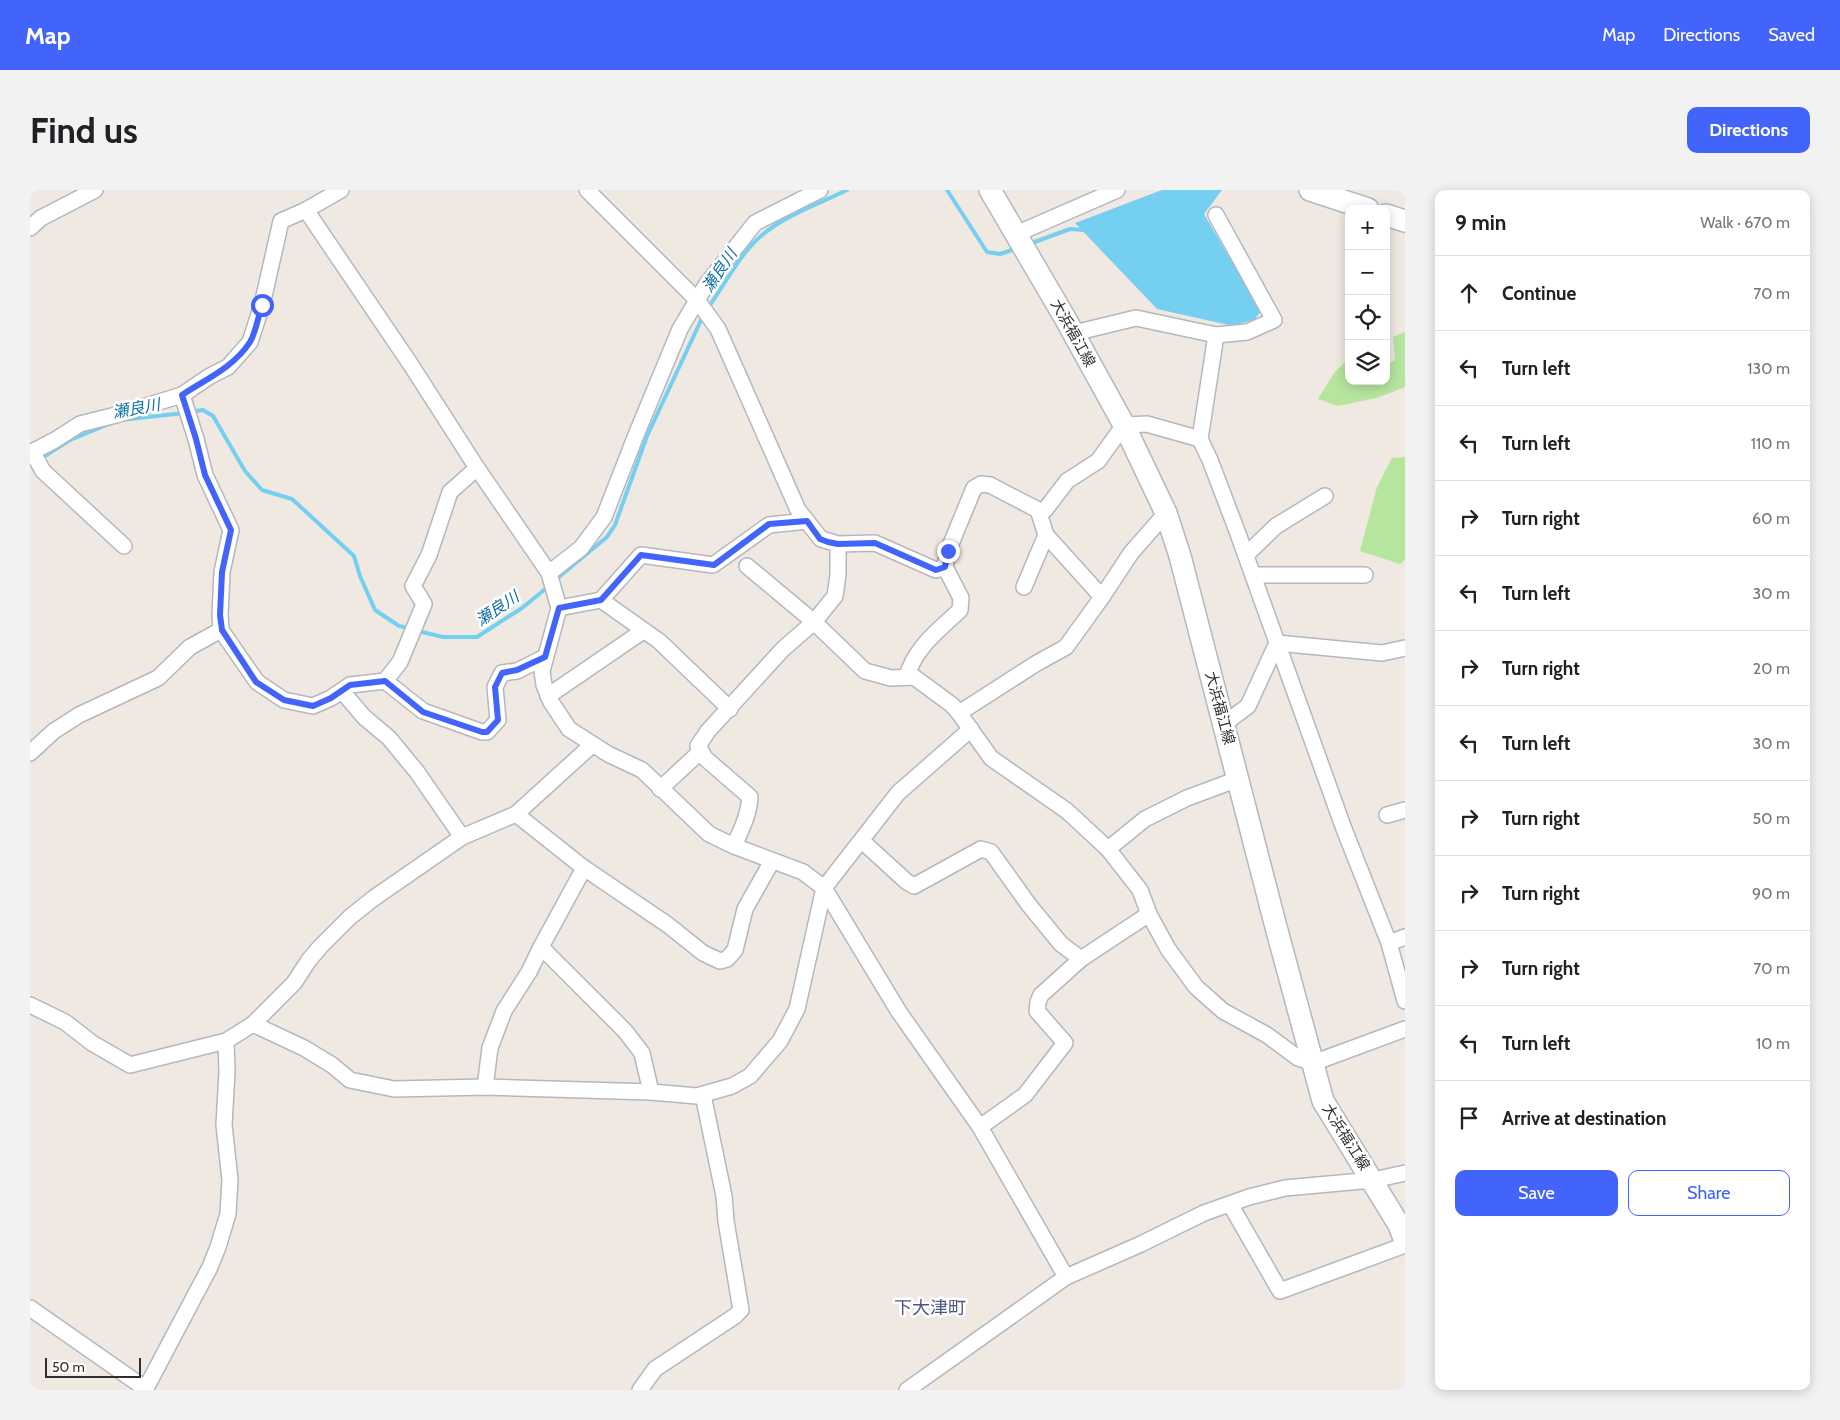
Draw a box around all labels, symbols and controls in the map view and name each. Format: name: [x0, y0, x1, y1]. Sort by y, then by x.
text: Map: [25, 21, 71, 50]
text: Map: [1602, 24, 1635, 46]
text: Directions: [1663, 24, 1740, 46]
text: Saved: [1768, 24, 1815, 46]
button: Directions: [1687, 107, 1810, 153]
text: Find us: [30, 109, 138, 152]
map controls: [1345, 205, 1390, 385]
button: +: [1345, 205, 1390, 250]
text: 9 min: [1455, 210, 1506, 235]
text: Walk · 670 m: [1700, 213, 1790, 232]
water label: 瀬良川: [698, 243, 742, 295]
button: −: [1345, 250, 1390, 295]
icon: ahead: [1455, 279, 1483, 307]
text: Continue: [1502, 282, 1576, 305]
text: 70 m: [1753, 284, 1790, 303]
route start: [251, 294, 274, 317]
button: locate: [1345, 295, 1390, 340]
street label: 大浜福江線: [1047, 296, 1099, 370]
button: layers: [1345, 340, 1390, 385]
icon: left: [1455, 354, 1483, 382]
text: Turn left: [1502, 357, 1570, 380]
text: 130 m: [1747, 359, 1790, 378]
water label: 瀬良川: [111, 395, 163, 422]
icon: left: [1455, 429, 1483, 457]
text: Turn left: [1502, 432, 1570, 455]
text: 110 m: [1751, 434, 1790, 453]
icon: right: [1455, 504, 1483, 532]
text: Turn right: [1502, 507, 1580, 530]
text: 60 m: [1752, 509, 1790, 528]
route end: [937, 540, 960, 563]
icon: left: [1455, 579, 1483, 607]
text: Turn left: [1502, 582, 1570, 605]
text: 30 m: [1753, 584, 1790, 603]
water label: 瀬良川: [472, 586, 524, 630]
icon: right: [1455, 654, 1483, 682]
text: Turn right: [1502, 657, 1580, 680]
text: 20 m: [1753, 659, 1790, 678]
street label: 大浜福江線: [1202, 669, 1238, 747]
icon: left: [1455, 729, 1483, 757]
text: Turn left: [1502, 732, 1570, 755]
text: 30 m: [1753, 734, 1790, 753]
icon: right: [1455, 804, 1483, 832]
text: Turn right: [1502, 807, 1580, 830]
text: 50 m: [1753, 809, 1790, 828]
icon: right: [1455, 879, 1483, 907]
text: Turn right: [1502, 882, 1580, 905]
text: 90 m: [1752, 884, 1790, 903]
icon: right: [1455, 954, 1483, 982]
text: Turn right: [1502, 957, 1580, 980]
text: 70 m: [1753, 959, 1790, 978]
icon: left: [1455, 1029, 1483, 1057]
text: Turn left: [1502, 1032, 1570, 1055]
text: 10 m: [1756, 1034, 1790, 1053]
street label: 大浜福江線: [1318, 1100, 1374, 1174]
icon: arrive: [1455, 1104, 1483, 1132]
text: Arrive at destination: [1502, 1107, 1666, 1130]
button: Save: [1455, 1170, 1618, 1216]
button: Share: [1628, 1170, 1790, 1216]
district label: 下大津町: [894, 1297, 966, 1319]
scale bar: [45, 1355, 141, 1378]
text: 50 m: [52, 1358, 85, 1376]

